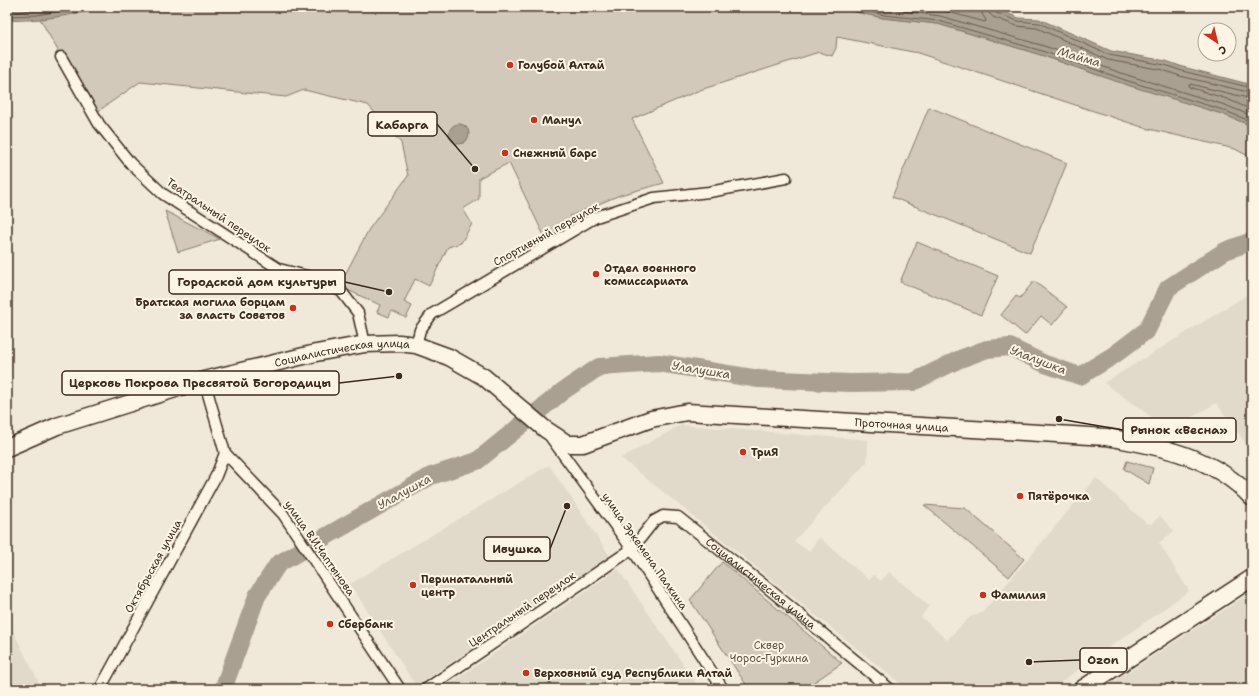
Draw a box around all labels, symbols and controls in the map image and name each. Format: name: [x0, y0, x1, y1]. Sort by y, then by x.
north arrow: [1197, 22, 1237, 62]
text: С: [1215, 42, 1230, 58]
water label: Майма: [1056, 43, 1102, 71]
place label: Голубой Алтай: [518, 58, 605, 73]
marker: Голубой Алтай: [505, 60, 515, 70]
callout: Кабарга: [368, 112, 437, 136]
place label: Манул: [542, 113, 582, 128]
marker: Манул: [529, 115, 539, 125]
text: Кабарга: [376, 117, 429, 133]
place label: Снежный барс: [513, 146, 597, 161]
marker: Снежный барс: [500, 148, 510, 158]
street label: Театральный переулок: [163, 175, 274, 256]
street label: Спортивный переулок: [491, 199, 602, 270]
place label: Отдел военного комиссариата: [604, 261, 696, 289]
marker: Отдел военного комиссариата: [591, 269, 601, 279]
callout: Городской дом культуры: [169, 270, 345, 294]
text: Городской дом культуры: [177, 274, 337, 290]
place label: Братская могила борцам за власть Советов: [135, 295, 285, 323]
marker: Братская могила борцам за власть Советов: [288, 303, 298, 313]
street label: Социалистическая улица: [273, 336, 411, 371]
water label: Улалушка: [1008, 342, 1068, 378]
water label: Улалушка: [671, 357, 731, 383]
callout: Церковь Покрова Пресвятой Богородицы: [62, 371, 339, 395]
text: Церковь Покрова Пресвятой Богородицы: [69, 375, 331, 391]
street label: Проточная улица: [854, 415, 949, 436]
callout: Рынок «Весна»: [1123, 418, 1236, 442]
text: Рынок «Весна»: [1130, 422, 1228, 438]
place label: ТриЯ: [751, 445, 778, 460]
marker: ТриЯ: [738, 447, 748, 457]
water label: Улалушка: [374, 471, 434, 513]
place label: Пятёрочка: [1028, 489, 1090, 504]
street label: улица Эркемена Палкина: [598, 490, 691, 613]
marker: Пятёрочка: [1015, 491, 1025, 501]
street label: улица В.И.Чаптынова: [281, 498, 358, 599]
street label: Октябрьская улица: [121, 517, 185, 616]
street label: Социалистическая улица: [702, 535, 819, 633]
callout: Ивушка: [484, 537, 550, 561]
text: Ивушка: [492, 541, 543, 557]
street label: Центральный переулок: [466, 568, 579, 651]
place label: Перинатальный центр: [421, 572, 513, 600]
marker: Перинатальный центр: [408, 580, 418, 590]
place label: Фамилия: [991, 588, 1046, 603]
marker: Фамилия: [978, 590, 988, 600]
place label: Сбербанк: [338, 617, 393, 632]
marker: Сбербанк: [325, 619, 335, 629]
park label: Сквер Чорос-Гуркина: [730, 638, 808, 666]
callout: Ozon: [1080, 648, 1127, 672]
text: Ozon: [1087, 652, 1119, 668]
place label: Верховный суд Республики Алтай: [534, 666, 733, 681]
marker: Верховный суд Республики Алтай: [521, 668, 531, 678]

